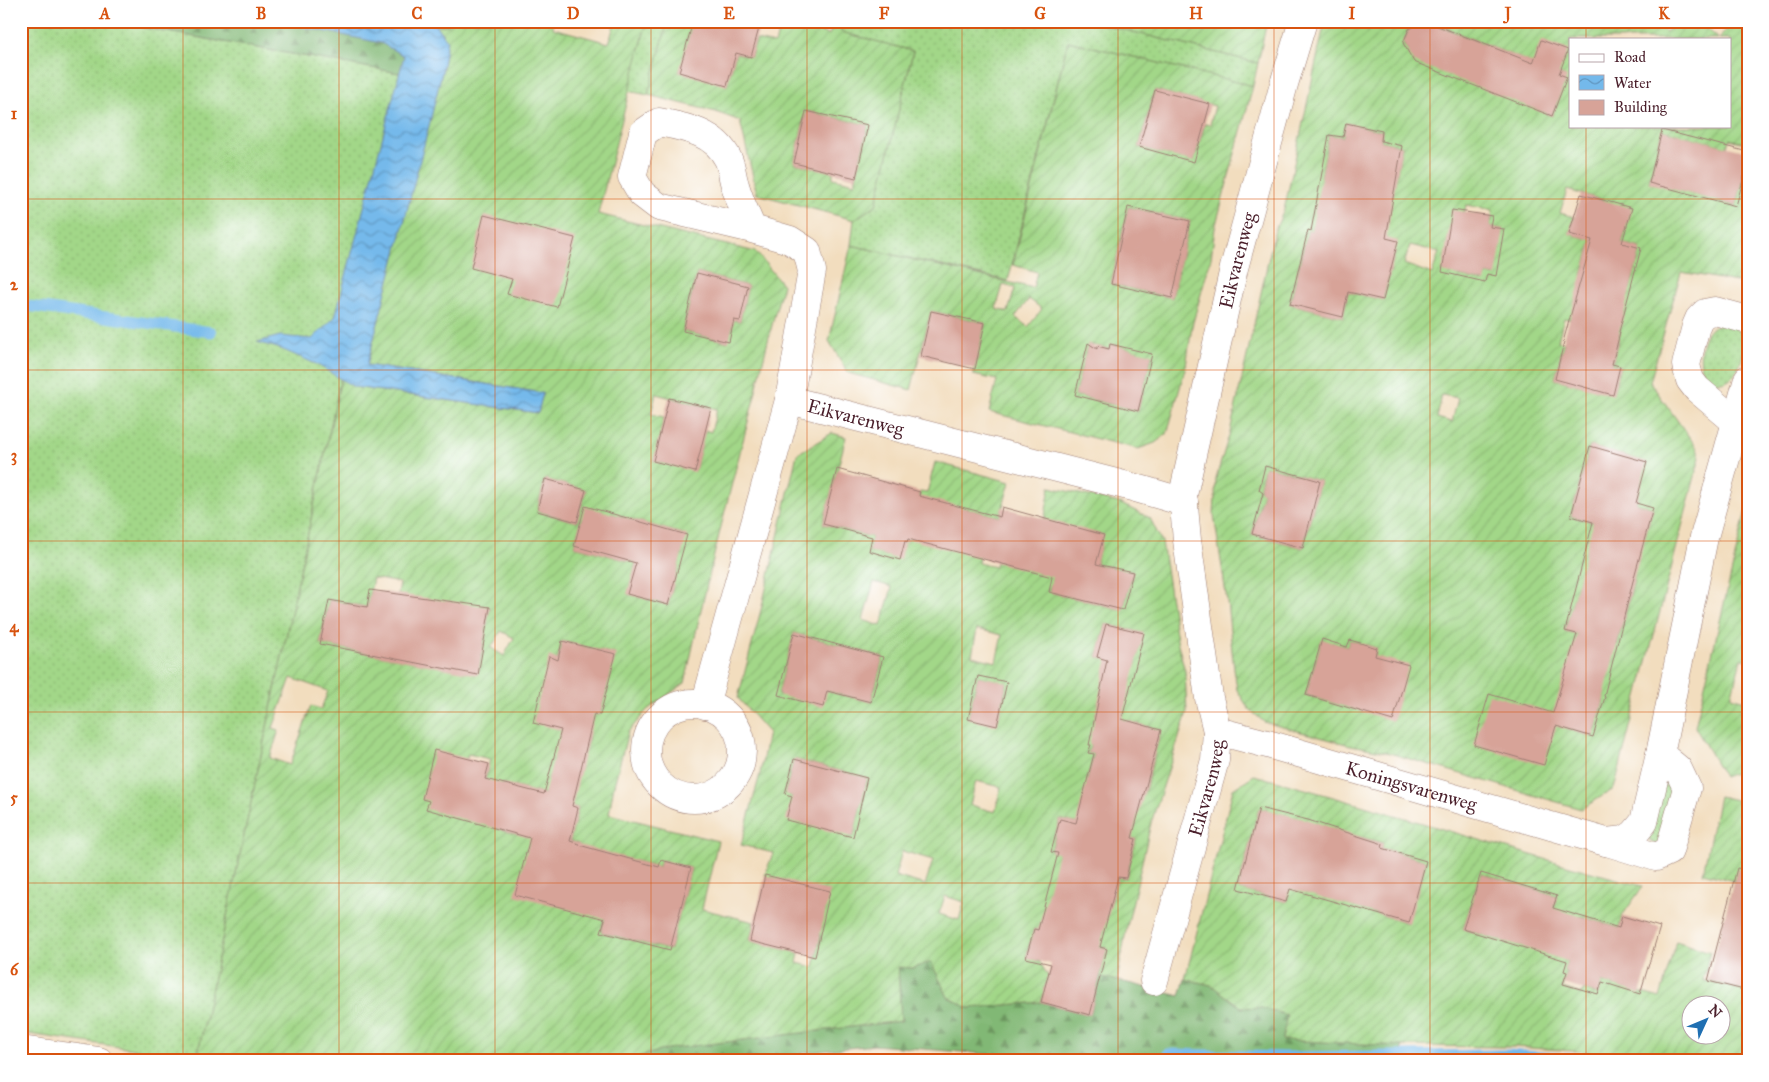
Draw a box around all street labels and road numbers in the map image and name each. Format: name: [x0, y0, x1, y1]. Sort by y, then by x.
street label: Eikvarenweg: [1214, 209, 1261, 311]
street label: Eikvarenweg: [805, 394, 907, 441]
street label: Eikvarenweg: [1183, 739, 1229, 839]
street label: Koningsvarenweg: [1343, 756, 1480, 817]

